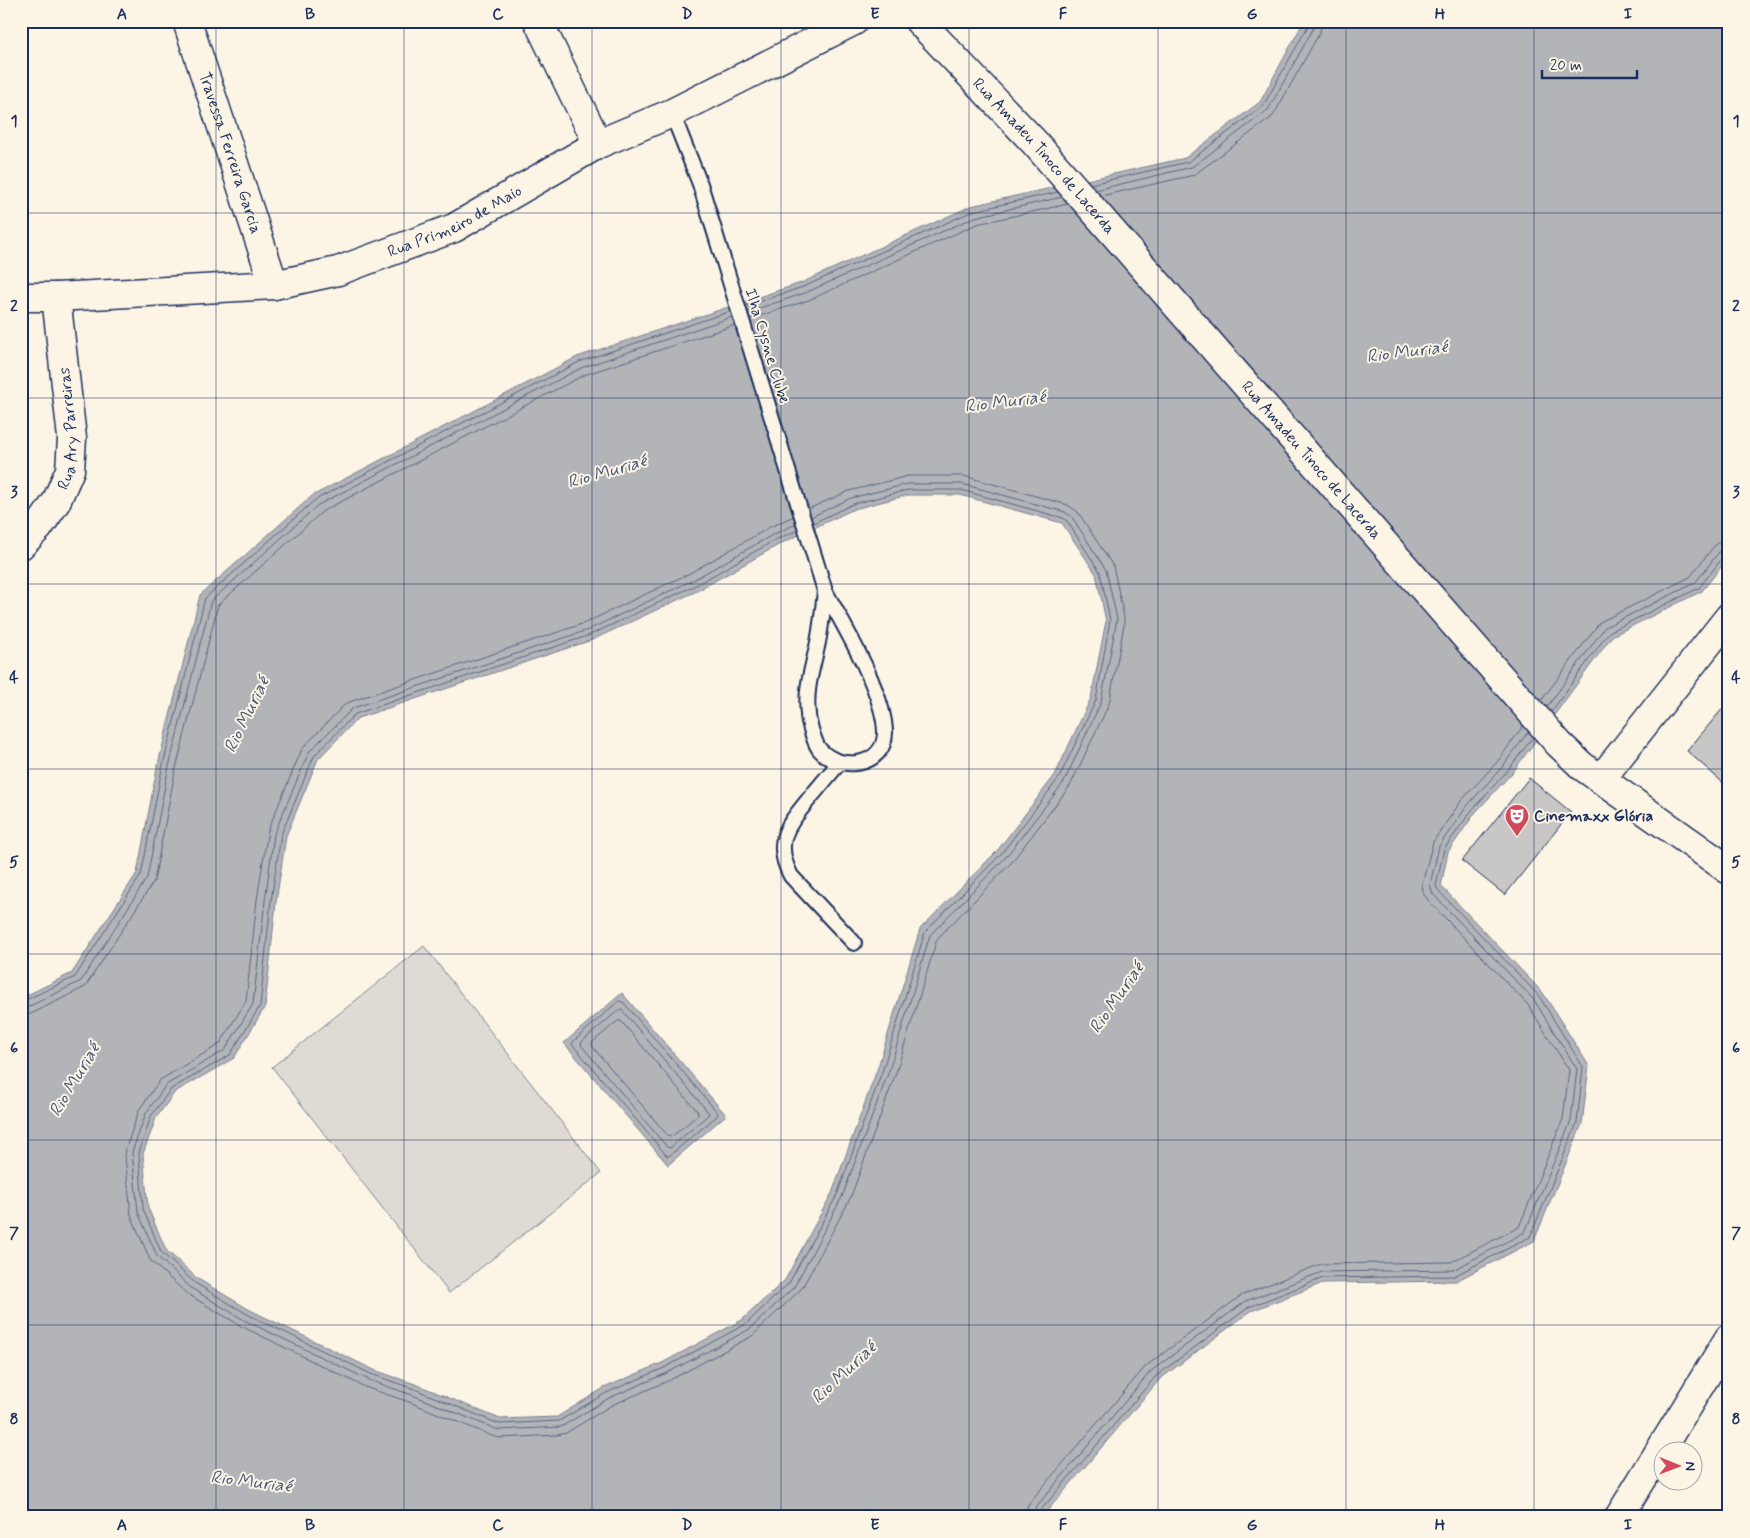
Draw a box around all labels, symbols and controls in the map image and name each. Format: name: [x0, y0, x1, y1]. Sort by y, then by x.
text: A: [117, 4, 127, 25]
text: B: [305, 4, 315, 25]
text: C: [492, 4, 504, 25]
text: D: [681, 4, 693, 25]
text: E: [870, 4, 880, 25]
text: F: [1059, 4, 1068, 25]
text: G: [1247, 4, 1258, 25]
text: H: [1435, 4, 1446, 25]
text: I: [1624, 4, 1633, 25]
scale bar: [1542, 48, 1638, 80]
text: 20 m: [1550, 56, 1582, 76]
street label: Travessa Ferreira Garcia: [194, 70, 267, 237]
street label: Rua Amadeu Tinoco de Lacerda: [968, 73, 1120, 238]
text: 1: [10, 111, 18, 132]
text: 1: [1732, 111, 1740, 132]
street label: Rua Primeiro de Maio: [385, 180, 526, 262]
street label: Ilha Cysne Clube: [740, 286, 795, 407]
text: 2: [10, 296, 18, 317]
text: 2: [1732, 296, 1740, 317]
water label: Rio Muriaé: [1365, 335, 1452, 369]
street label: Rua Ary Parreiras: [52, 366, 83, 493]
street label: Rua Amadeu Tinoco de Lacerda: [1237, 376, 1386, 544]
water label: Rio Muriaé: [963, 385, 1050, 419]
water label: Rio Muriaé: [565, 448, 652, 495]
text: 3: [10, 482, 18, 503]
text: 3: [1732, 482, 1740, 503]
text: 4: [9, 667, 19, 688]
text: 4: [1731, 667, 1741, 688]
water label: Rio Muriaé: [218, 671, 277, 757]
theatre icon: Cinemaxx Glória: [1504, 803, 1530, 837]
place label: Cinemaxx Glória: [1534, 806, 1653, 827]
text: 5: [9, 852, 19, 873]
text: 5: [1731, 852, 1741, 873]
water label: Rio Muriaé: [1084, 955, 1152, 1038]
water label: Rio Muriaé: [44, 1036, 108, 1121]
text: 6: [10, 1038, 18, 1059]
text: 6: [1732, 1038, 1740, 1059]
text: 7: [9, 1223, 19, 1244]
text: 7: [1731, 1223, 1741, 1244]
water label: Rio Muriaé: [806, 1334, 884, 1410]
text: 8: [9, 1409, 19, 1430]
text: 8: [1731, 1409, 1741, 1430]
north arrow: [1652, 1440, 1702, 1490]
text: N: [1681, 1461, 1699, 1471]
water label: Rio Muriaé: [209, 1465, 296, 1499]
text: A: [117, 1515, 127, 1536]
text: B: [305, 1515, 315, 1536]
text: C: [492, 1515, 504, 1536]
text: D: [681, 1515, 693, 1536]
text: E: [870, 1515, 880, 1536]
text: F: [1059, 1515, 1068, 1536]
text: G: [1247, 1515, 1258, 1536]
text: H: [1435, 1515, 1446, 1536]
text: I: [1624, 1515, 1633, 1536]

